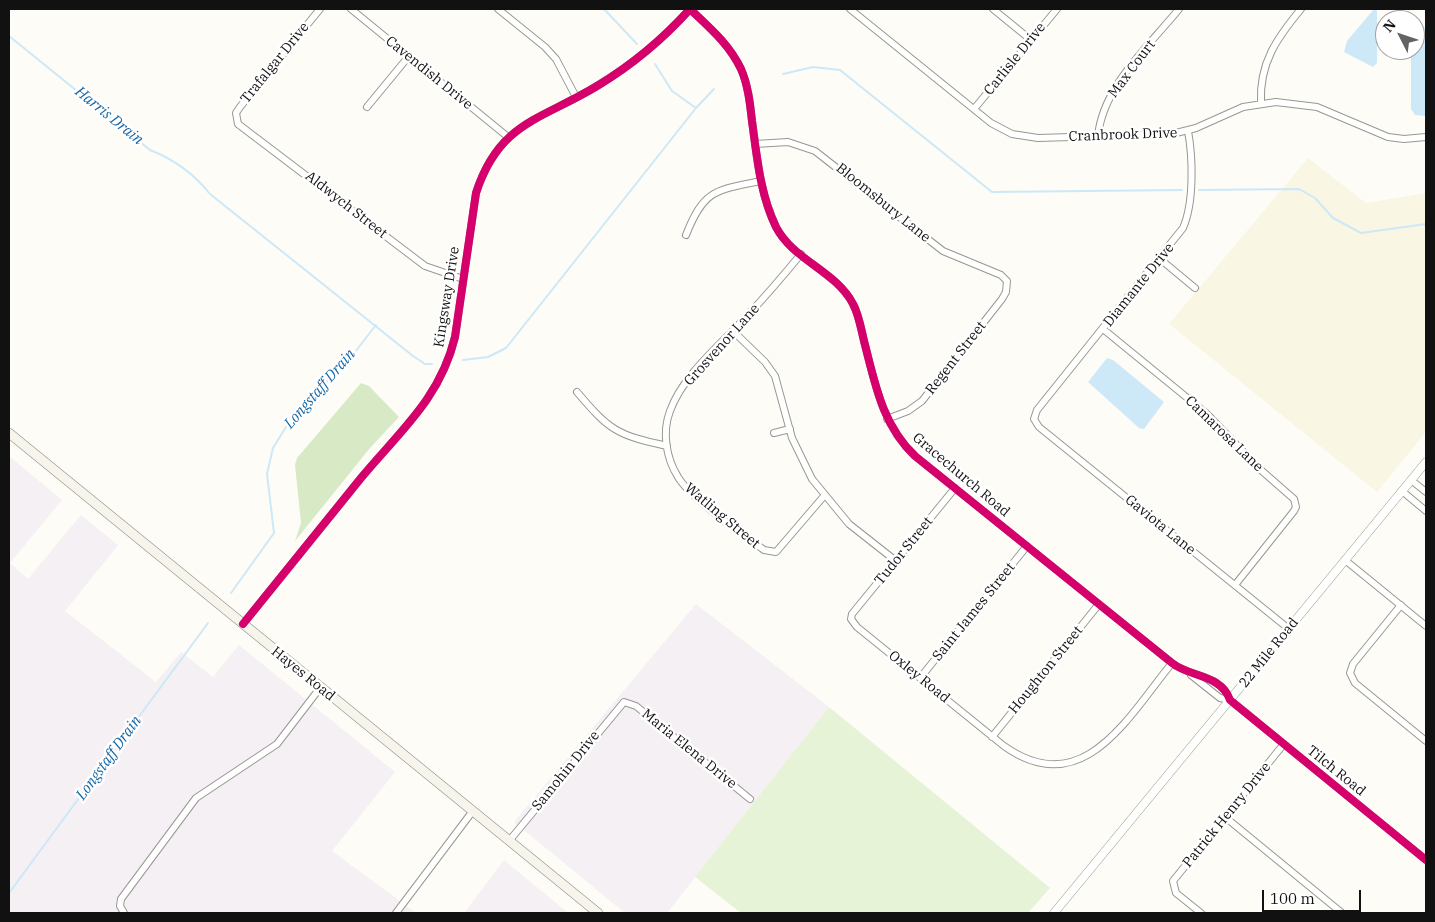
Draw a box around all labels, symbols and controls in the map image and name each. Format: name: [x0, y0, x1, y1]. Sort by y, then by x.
north arrow: [1375, 10, 1425, 60]
text: N: [1379, 16, 1400, 36]
street label: Trafalgar Drive: [237, 19, 313, 107]
street label: Carlisle Drive: [981, 19, 1049, 99]
street label: Cavendish Drive: [382, 33, 476, 113]
street label: Max Court: [1105, 37, 1159, 101]
water label: Harris Drain: [71, 83, 147, 149]
street label: Cranbrook Drive: [1068, 125, 1178, 145]
street label: Bloomsbury Lane: [832, 160, 934, 246]
street label: Aldwych Street: [302, 168, 390, 242]
street label: Diamante Drive: [1100, 240, 1178, 330]
street label: Kingsway Drive: [431, 245, 463, 349]
street label: Grosvenor Lane: [681, 301, 763, 389]
street label: Regent Street: [922, 318, 990, 398]
water label: Longstaff Drain: [281, 346, 359, 432]
street label: Camarosa Lane: [1182, 393, 1266, 475]
street label: Gracechurch Road: [909, 429, 1013, 521]
street label: Watling Street: [681, 480, 763, 552]
street label: Gaviota Lane: [1121, 491, 1199, 559]
street label: Tudor Street: [871, 514, 937, 588]
street label: Saint James Street: [929, 559, 1019, 665]
street label: 22 Mile Road: [1236, 615, 1302, 691]
street label: Houghton Street: [1005, 623, 1087, 717]
street label: Hayes Road: [268, 643, 338, 705]
street label: Oxley Road: [885, 647, 953, 707]
street label: Maria Elena Drive: [638, 706, 740, 792]
water label: Longstaff Drain: [73, 712, 145, 804]
street label: Samohin Drive: [529, 728, 603, 814]
street label: Tilch Road: [1303, 742, 1369, 800]
street label: Patrick Henry Drive: [1179, 759, 1275, 871]
scale bar: [1265, 880, 1364, 912]
text: 100 m: [1270, 889, 1315, 908]

